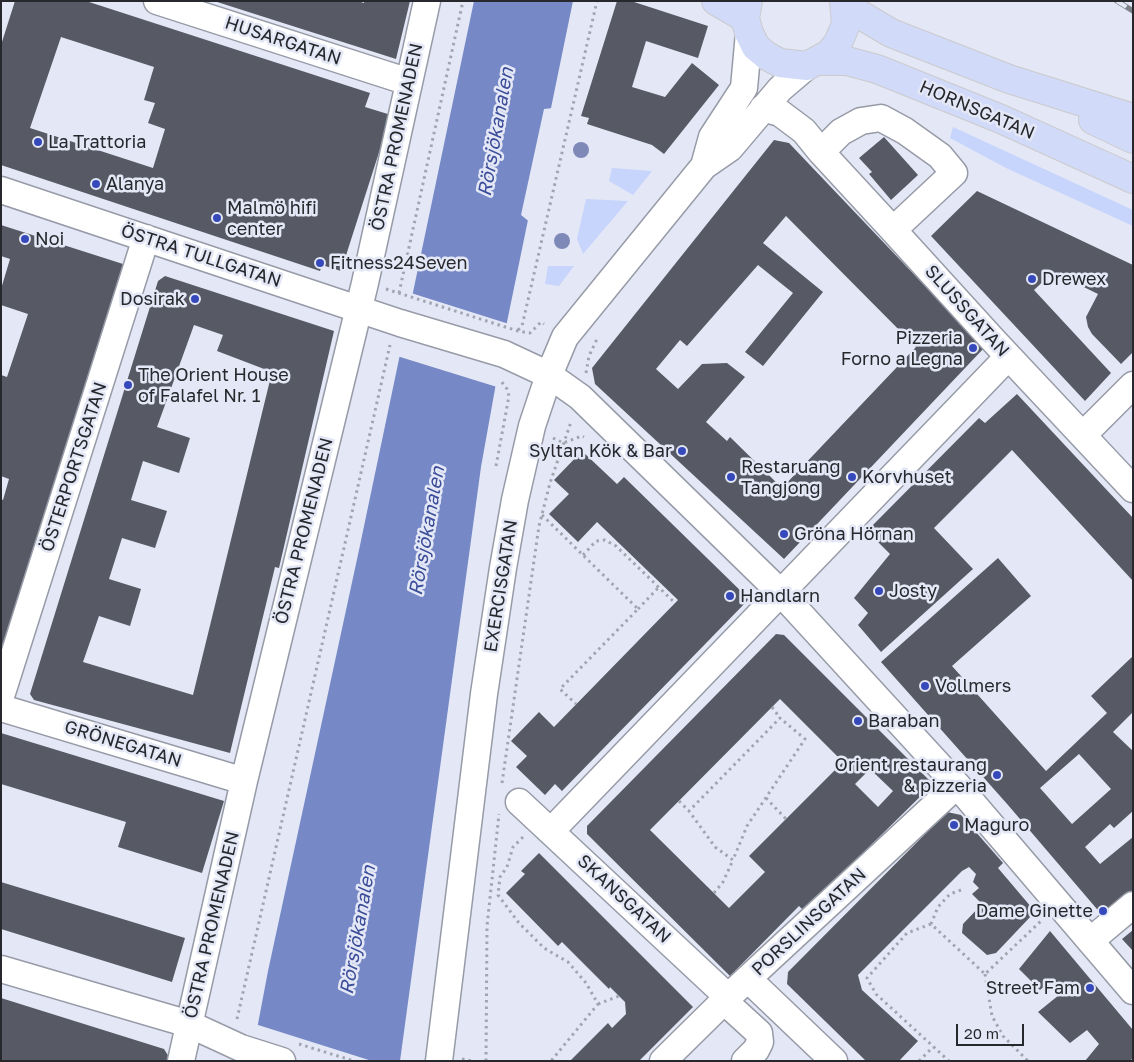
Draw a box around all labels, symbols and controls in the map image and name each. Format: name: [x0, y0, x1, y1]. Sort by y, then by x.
street label: HUSARGATAN: [222, 12, 344, 70]
street label: ÖSTRA PROMENADEN: [367, 41, 427, 233]
water label: Rörsjökanalen: [473, 66, 519, 198]
street label: HORNSGATAN: [916, 76, 1038, 144]
place label: La Trattoria: [48, 131, 147, 153]
marker: La Trattoria: [32, 136, 44, 148]
place label: Alanya: [106, 173, 164, 195]
marker: Alanya: [90, 178, 102, 190]
place label: Malmö hifi center: [227, 197, 317, 240]
marker: Malmö hifi center: [211, 212, 223, 224]
street label: ÖSTRA TULLGATAN: [118, 220, 284, 292]
place label: Noi: [35, 228, 64, 250]
marker: Noi: [19, 233, 31, 245]
place label: Fitness24Seven: [330, 252, 468, 274]
marker: Fitness24Seven: [314, 257, 326, 269]
street label: SLUSSGATAN: [920, 261, 1014, 361]
place label: Drewex: [1042, 268, 1106, 290]
marker: Drewex: [1026, 273, 1038, 285]
place label: Dosirak: [120, 288, 185, 310]
marker: Dosirak: [189, 293, 201, 305]
place label: Pizzeria Forno a Legna: [841, 327, 963, 369]
marker: Pizzeria Forno a Legna: [967, 342, 979, 354]
place label: The Orient House of Falafel Nr. 1: [138, 364, 289, 406]
street label: ÖSTERPORTSGATAN: [36, 379, 112, 555]
marker: The Orient House of Falafel Nr. 1: [122, 379, 134, 391]
street label: ÖSTRA PROMENADEN: [270, 436, 338, 626]
place label: Syltan Kök & Bar: [529, 440, 672, 462]
marker: Syltan Kök & Bar: [676, 445, 688, 457]
place label: Restaruang Tangjong: [741, 456, 841, 498]
water label: Rörsjökanalen: [404, 465, 450, 597]
place label: Korvhuset: [862, 466, 952, 488]
marker: Restaruang Tangjong: [725, 471, 737, 483]
marker: Korvhuset: [846, 471, 858, 483]
street label: EXERCISGATAN: [480, 518, 522, 654]
place label: Gröna Hörnan: [794, 523, 914, 545]
marker: Gröna Hörnan: [778, 528, 790, 540]
place label: Josty: [889, 580, 937, 602]
place label: Handlarn: [740, 585, 820, 607]
marker: Josty: [873, 585, 885, 597]
marker: Handlarn: [724, 590, 736, 602]
place label: Vollmers: [935, 675, 1011, 697]
marker: Vollmers: [919, 680, 931, 692]
place label: Baraban: [868, 710, 940, 732]
marker: Baraban: [852, 715, 864, 727]
street label: GRÖNEGATAN: [62, 716, 184, 772]
place label: Orient restaurang & pizzeria: [835, 754, 987, 796]
marker: Orient restaurang & pizzeria: [991, 769, 1003, 781]
place label: Maguro: [964, 814, 1029, 836]
marker: Maguro: [948, 819, 960, 831]
street label: ÖSTRA PROMENADEN: [180, 829, 244, 1021]
street label: SKANSGATAN: [573, 850, 675, 948]
street label: PORSLINSGATAN: [747, 863, 871, 981]
water label: Rörsjökanalen: [335, 864, 381, 996]
place label: Dame Ginette: [976, 900, 1093, 922]
marker: Dame Ginette: [1097, 905, 1109, 917]
place label: Street Fam: [986, 977, 1080, 999]
marker: Street Fam: [1084, 982, 1096, 994]
scale bar: [959, 1014, 1026, 1046]
text: 20 m: [964, 1024, 999, 1042]

